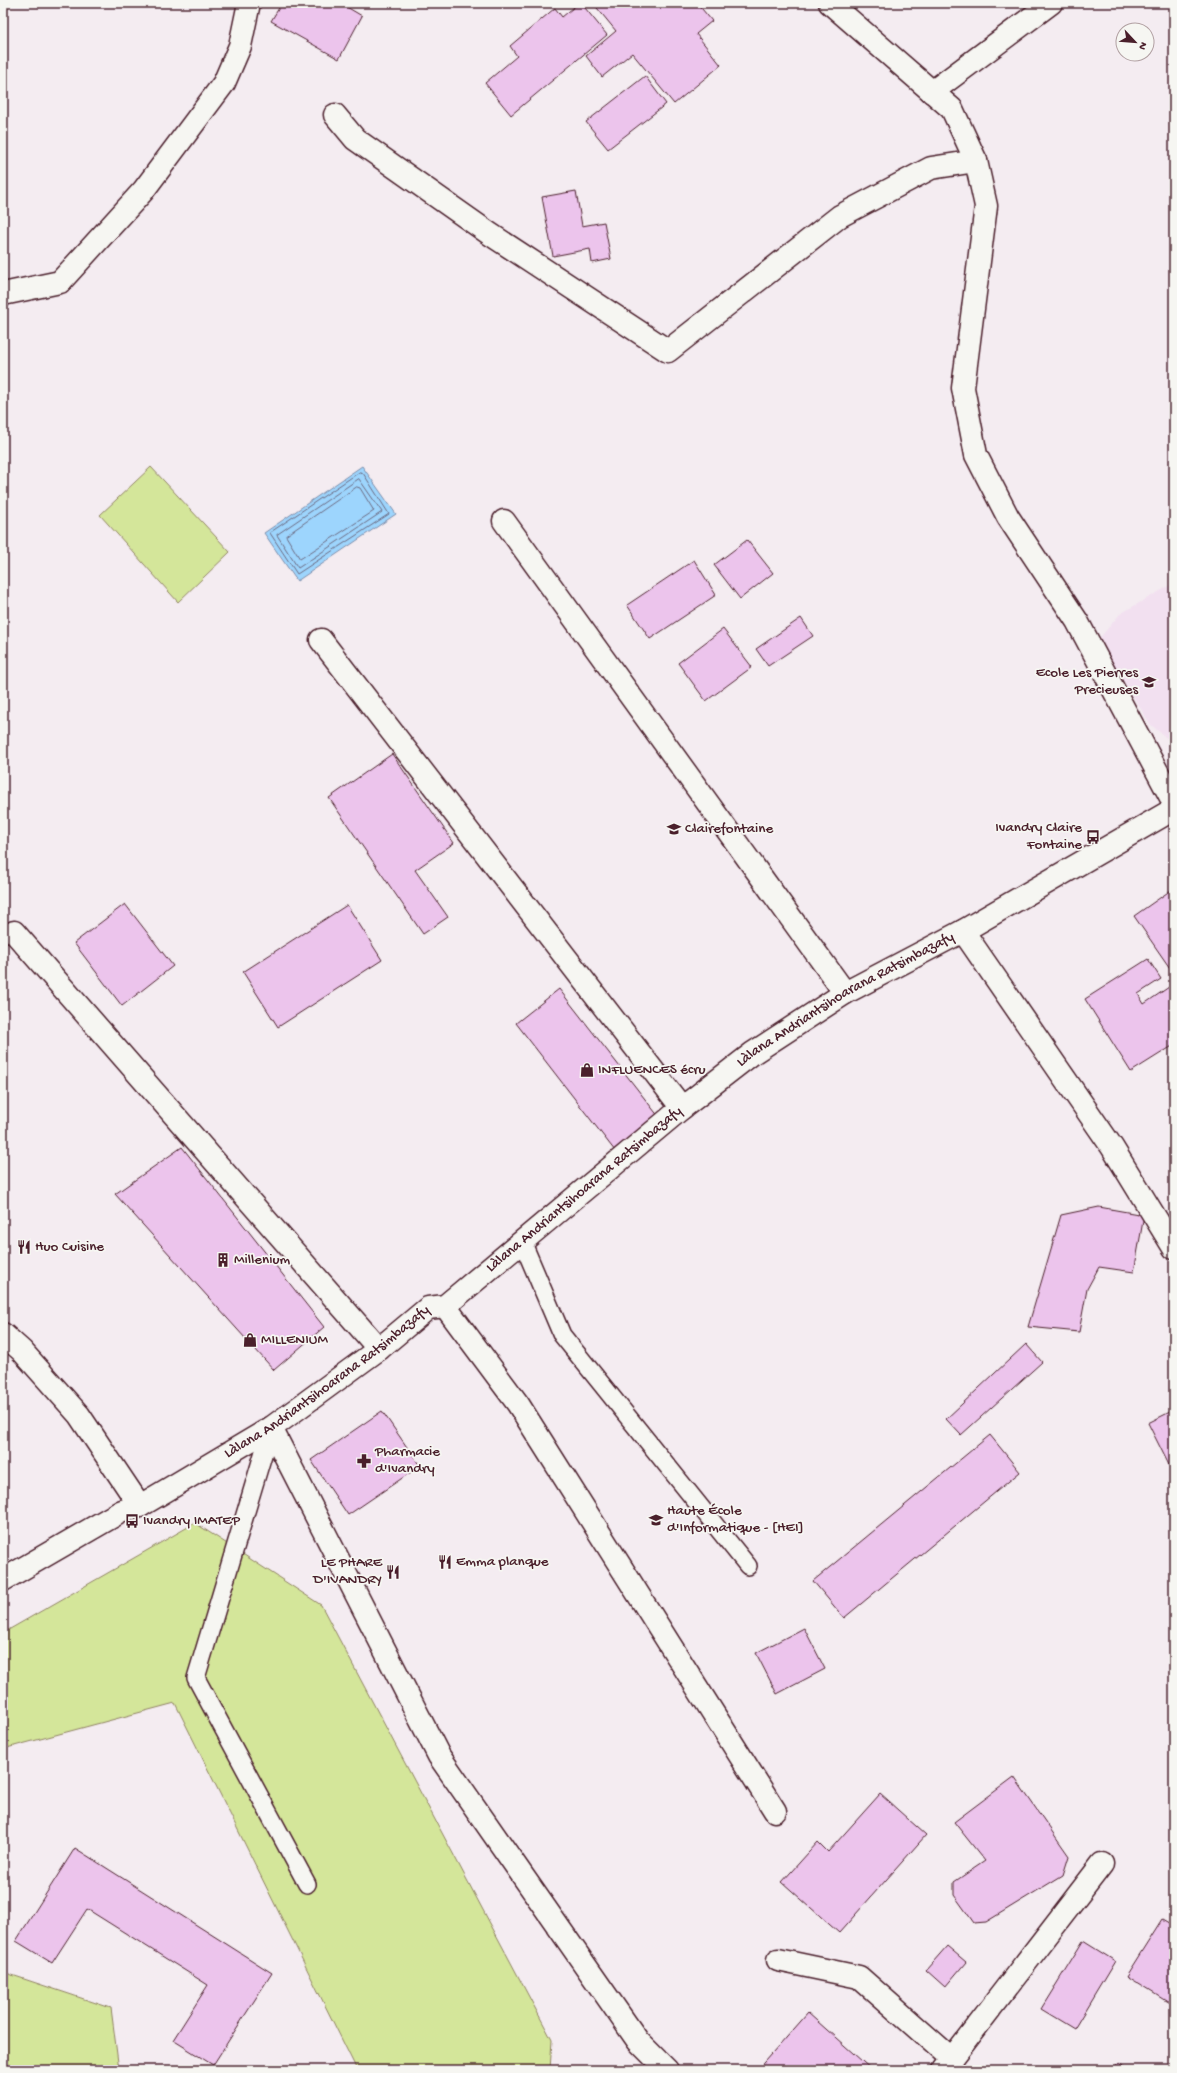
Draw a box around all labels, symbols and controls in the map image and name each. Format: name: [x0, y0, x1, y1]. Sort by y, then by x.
north arrow: [1115, 22, 1155, 62]
text: N: [1135, 40, 1149, 51]
place label: Ecole Les Pierres Precieuses: [1036, 664, 1138, 699]
school or university icon: Ecole Les Pierres Precieuses: [1141, 674, 1157, 690]
place label: Ivandry Claire Fontaine: [995, 819, 1082, 854]
place label: Clairefontaine: [685, 820, 773, 838]
school or university icon: Clairefontaine: [666, 821, 682, 837]
bus stop icon: Ivandry Claire Fontaine: [1085, 829, 1101, 845]
street label: Làlana Andriantsihoarana Ratsimbazafy: [733, 928, 958, 1071]
place label: INFLUENCES écru: [598, 1061, 706, 1079]
shop icon: INFLUENCES écru: [579, 1062, 595, 1078]
street label: Làlana Andriantsihoarana Ratsimbazafy: [483, 1102, 686, 1277]
place label: Huo Cuisine: [35, 1238, 104, 1256]
restaurant icon: Huo Cuisine: [16, 1239, 32, 1255]
place label: Millenium: [234, 1251, 290, 1269]
building icon: Millenium: [215, 1252, 231, 1268]
street label: Làlana Andriantsihoarana Ratsimbazafy: [221, 1301, 434, 1463]
place label: MILLENIUM: [261, 1331, 328, 1349]
shop icon: MILLENIUM: [242, 1332, 258, 1348]
place label: Pharmacie d'Ivandry: [374, 1443, 440, 1478]
pharmacy icon: Pharmacie d'Ivandry: [356, 1453, 372, 1469]
place label: Haute École d'Informatique - [HEI]: [667, 1502, 804, 1537]
place label: Ivandry IMATEP: [143, 1512, 241, 1530]
school or university icon: Haute École d'Informatique - [HEI]: [648, 1512, 664, 1528]
bus stop icon: Ivandry IMATEP: [124, 1513, 140, 1529]
place label: Emma planque: [456, 1553, 549, 1571]
place label: LE PHARE D'IVANDRY: [312, 1554, 383, 1589]
restaurant icon: Emma planque: [437, 1554, 453, 1570]
restaurant icon: LE PHARE D'IVANDRY: [385, 1564, 401, 1580]

